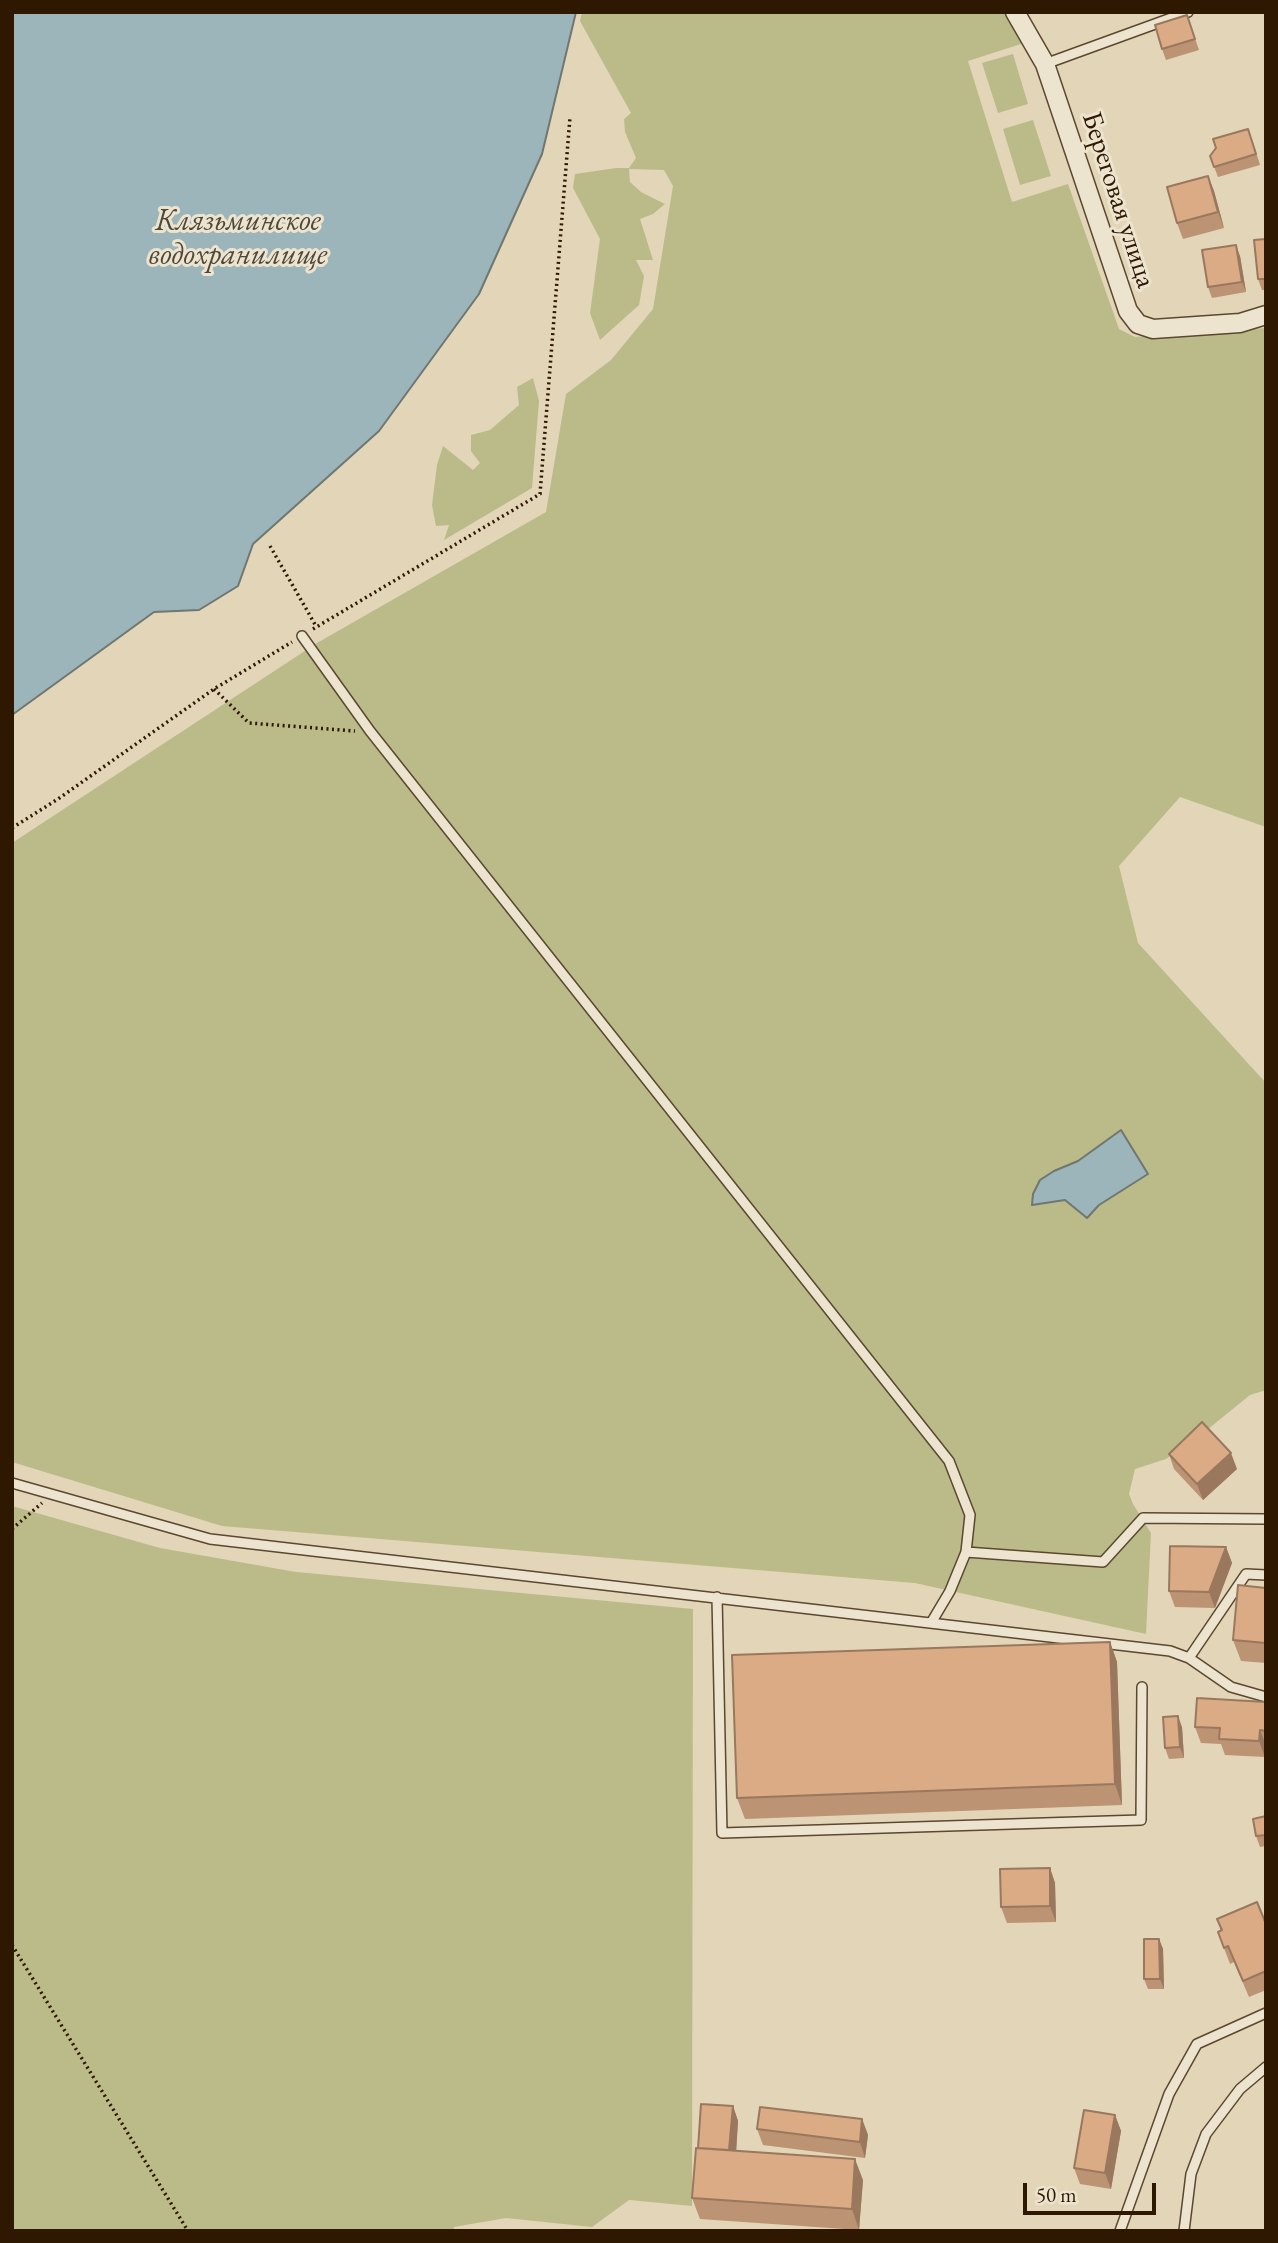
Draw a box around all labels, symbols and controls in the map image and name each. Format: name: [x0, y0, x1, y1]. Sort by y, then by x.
street label: Береговая улица: [1074, 108, 1162, 292]
water label: Клязьминское водохранилище: [149, 204, 327, 274]
scale bar: [1026, 2170, 1159, 2214]
text: 50 m: [1036, 2181, 1077, 2208]

